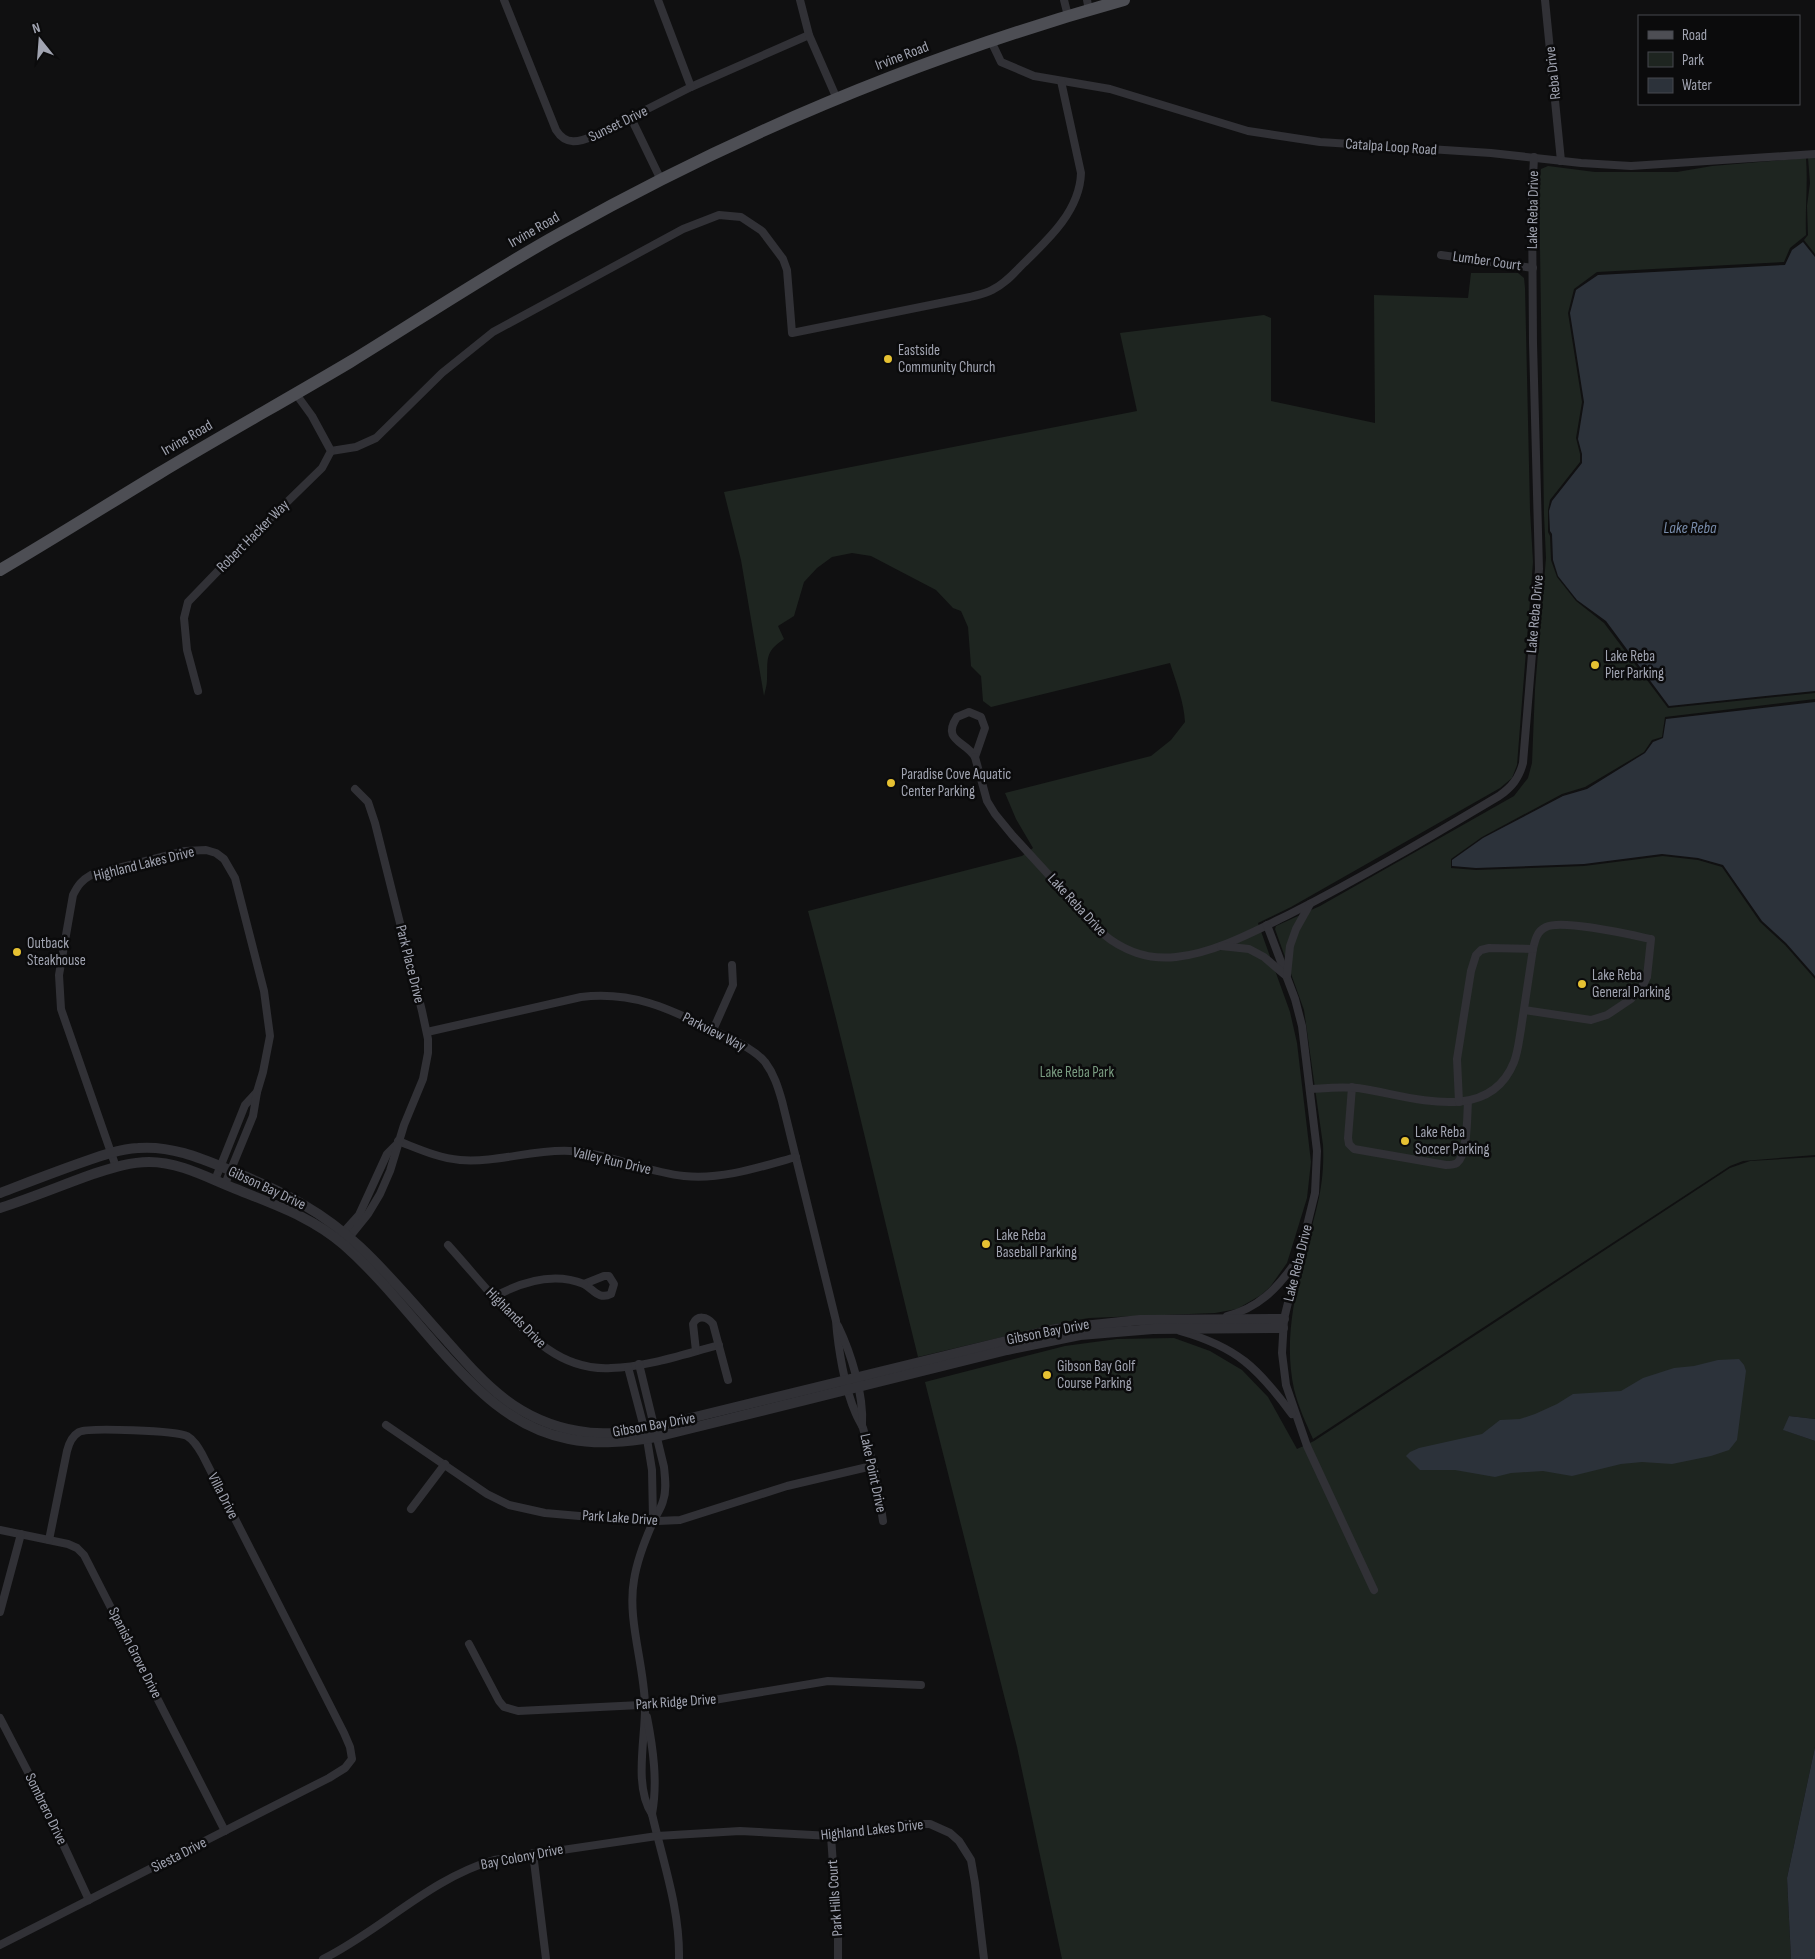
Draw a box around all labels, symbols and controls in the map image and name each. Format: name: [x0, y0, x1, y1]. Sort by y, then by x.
north arrow: [15, 15, 65, 65]
legend: [1638, 15, 1800, 105]
text: N: [30, 19, 42, 37]
text: Road: [1682, 26, 1707, 45]
street label: Irvine Road: [873, 37, 931, 75]
street label: Reba Drive: [1541, 45, 1565, 101]
text: Park: [1682, 51, 1704, 70]
text: Water: [1682, 76, 1713, 95]
street label: Sunset Drive: [585, 102, 651, 146]
street label: Catalpa Loop Road: [1345, 134, 1437, 160]
street label: Lake Reba Drive: [1523, 171, 1543, 249]
street label: Irvine Road: [505, 208, 563, 252]
street label: Lumber Court: [1451, 247, 1523, 275]
place label: Eastside Community Church: [898, 341, 995, 377]
marker: Eastside Community Church: [882, 353, 894, 365]
street label: Irvine Road: [158, 416, 216, 460]
street label: Robert Hacker Way: [213, 496, 293, 576]
water label: Lake Reba: [1664, 519, 1717, 538]
street label: Lake Reba Drive: [1522, 574, 1548, 654]
place label: Lake Reba Pier Parking: [1605, 647, 1664, 683]
marker: Lake Reba Pier Parking: [1589, 659, 1601, 671]
place label: Paradise Cove Aquatic Center Parking: [901, 765, 1011, 801]
marker: Paradise Cove Aquatic Center Parking: [885, 777, 897, 789]
street label: Highland Lakes Drive: [92, 842, 196, 886]
street label: Lake Reba Drive: [1043, 870, 1111, 940]
street label: Park Place Drive: [391, 923, 429, 1005]
place label: Outback Steakhouse: [27, 934, 86, 970]
marker: Outback Steakhouse: [11, 946, 23, 958]
place label: Lake Reba General Parking: [1592, 966, 1670, 1002]
marker: Lake Reba General Parking: [1576, 978, 1588, 990]
street label: Parkview Way: [679, 1008, 749, 1056]
park label: Lake Reba Park: [1040, 1063, 1114, 1082]
place label: Lake Reba Soccer Parking: [1415, 1123, 1489, 1159]
marker: Lake Reba Soccer Parking: [1399, 1135, 1411, 1147]
street label: Valley Run Drive: [571, 1143, 653, 1179]
street label: Gibson Bay Drive: [225, 1162, 309, 1214]
street label: Lake Reba Drive: [1279, 1223, 1317, 1303]
place label: Lake Reba Baseball Parking: [996, 1226, 1077, 1262]
marker: Lake Reba Baseball Parking: [980, 1238, 992, 1250]
street label: Highlands Drive: [482, 1284, 550, 1352]
street label: Gibson Bay Drive: [1005, 1315, 1091, 1349]
place label: Gibson Bay Golf Course Parking: [1057, 1357, 1136, 1393]
marker: Gibson Bay Golf Course Parking: [1041, 1369, 1053, 1381]
street label: Gibson Bay Drive: [611, 1408, 697, 1442]
street label: Lake Point Drive: [855, 1432, 891, 1514]
street label: Villa Drive: [203, 1470, 243, 1522]
street label: Park Lake Drive: [582, 1506, 658, 1530]
street label: Spanish Grove Drive: [104, 1604, 166, 1702]
street label: Park Ridge Drive: [635, 1690, 717, 1714]
street label: Sombrero Drive: [20, 1770, 72, 1848]
street label: Highland Lakes Drive: [820, 1815, 924, 1845]
street label: Siesta Drive: [148, 1833, 210, 1877]
street label: Bay Colony Drive: [479, 1840, 565, 1874]
street label: Park Hills Court: [823, 1859, 847, 1937]

